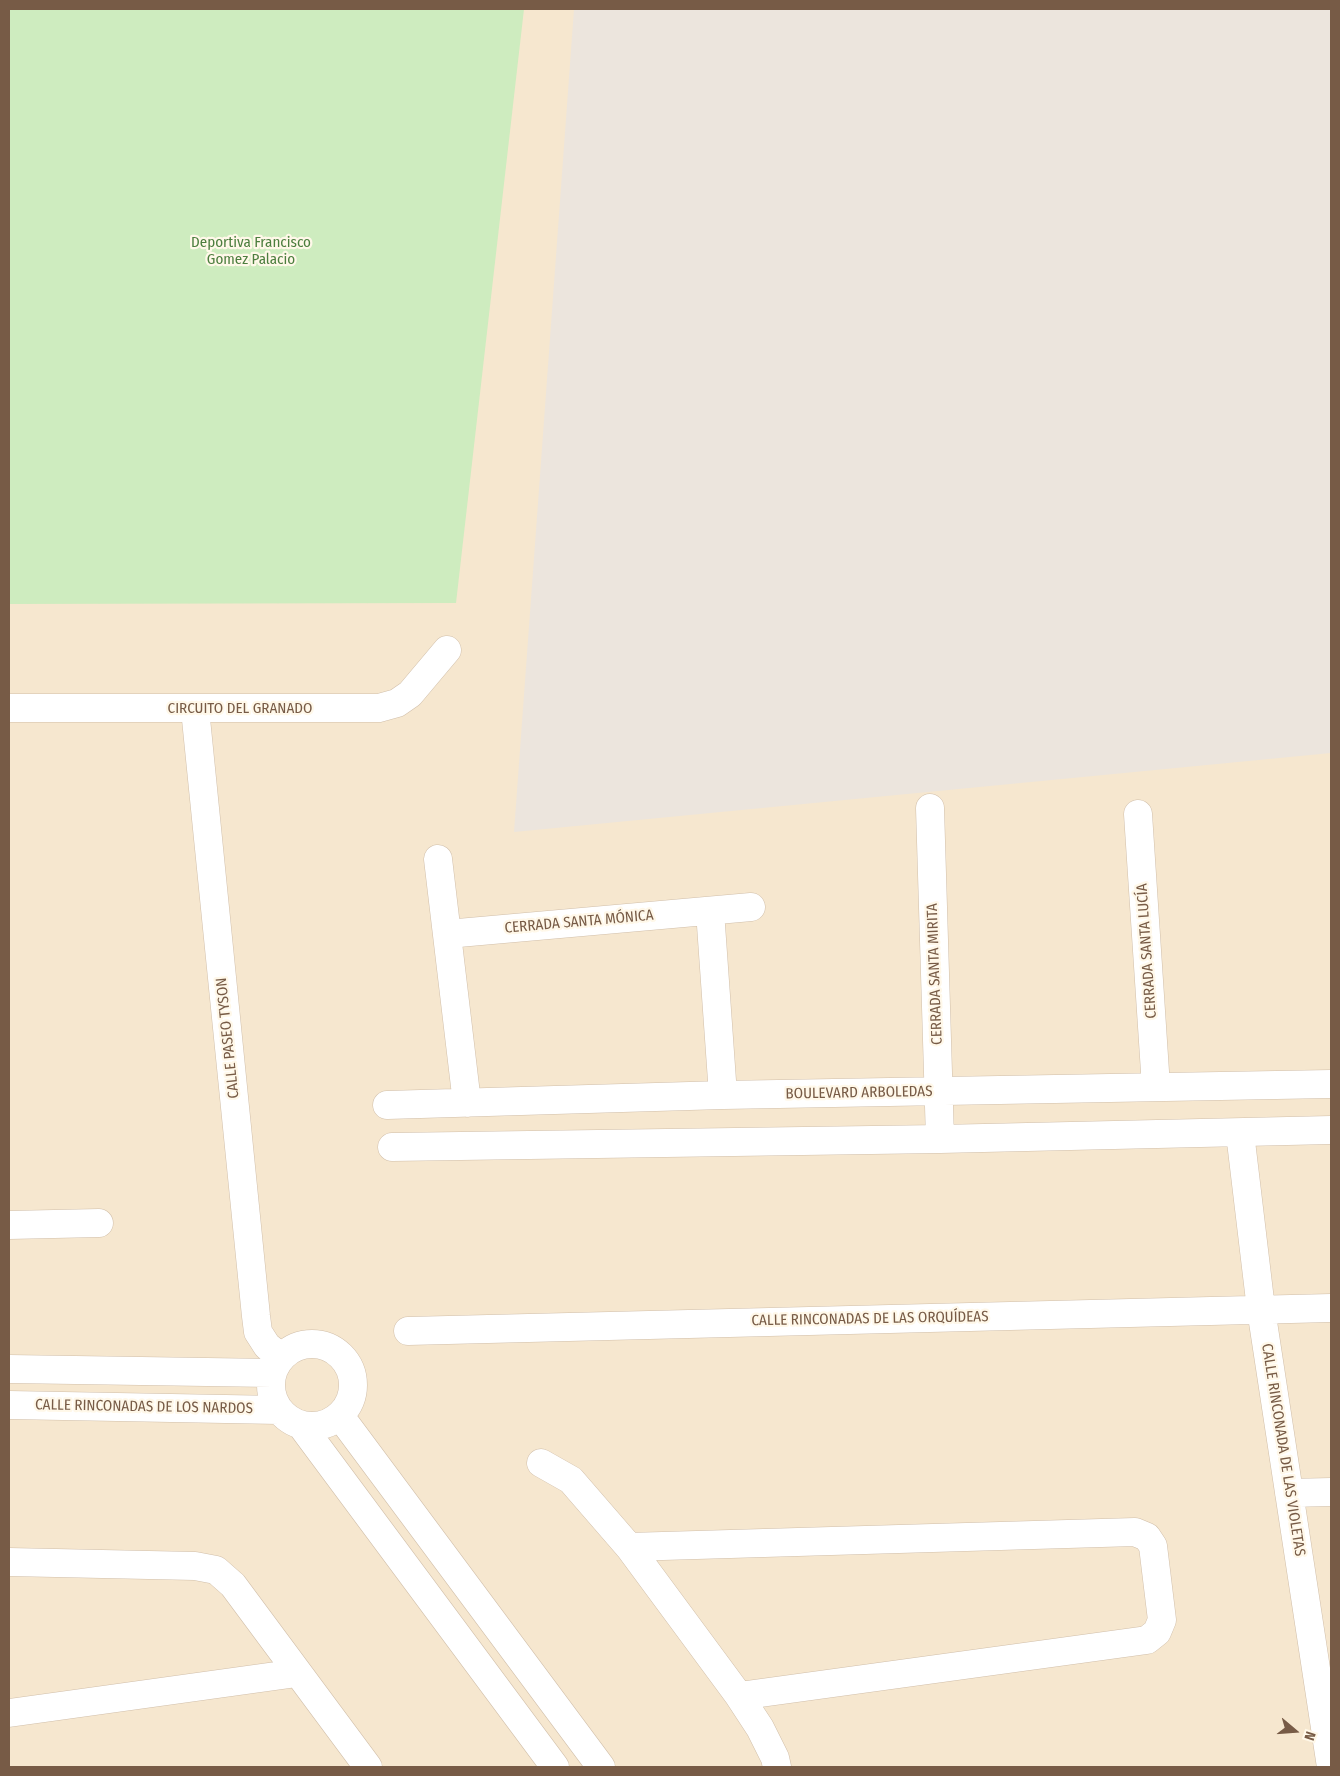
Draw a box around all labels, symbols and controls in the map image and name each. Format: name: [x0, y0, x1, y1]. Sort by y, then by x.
park label: Deportiva Francisco Gomez Palacio: [191, 234, 311, 269]
street label: CIRCUITO DEL GRANADO: [168, 700, 312, 718]
street label: CERRADA SANTA LUCÍA: [1133, 883, 1161, 1019]
street label: CERRADA SANTA MIRITA: [924, 903, 946, 1045]
street label: CERRADA SANTA MÓNICA: [504, 907, 654, 937]
street label: CALLE PASEO TYSON: [213, 977, 243, 1099]
street label: BOULEVARD ARBOLEDAS: [785, 1083, 933, 1103]
street label: CALLE RINCONADAS DE LAS ORQUÍDEAS: [751, 1308, 989, 1330]
street label: CALLE RINCONADA DE LAS VIOLETAS: [1257, 1342, 1309, 1558]
street label: CALLE RINCONADAS DE LOS NARDOS: [35, 1396, 253, 1418]
north arrow: [1270, 1706, 1320, 1756]
text: N: [1300, 1729, 1319, 1742]

